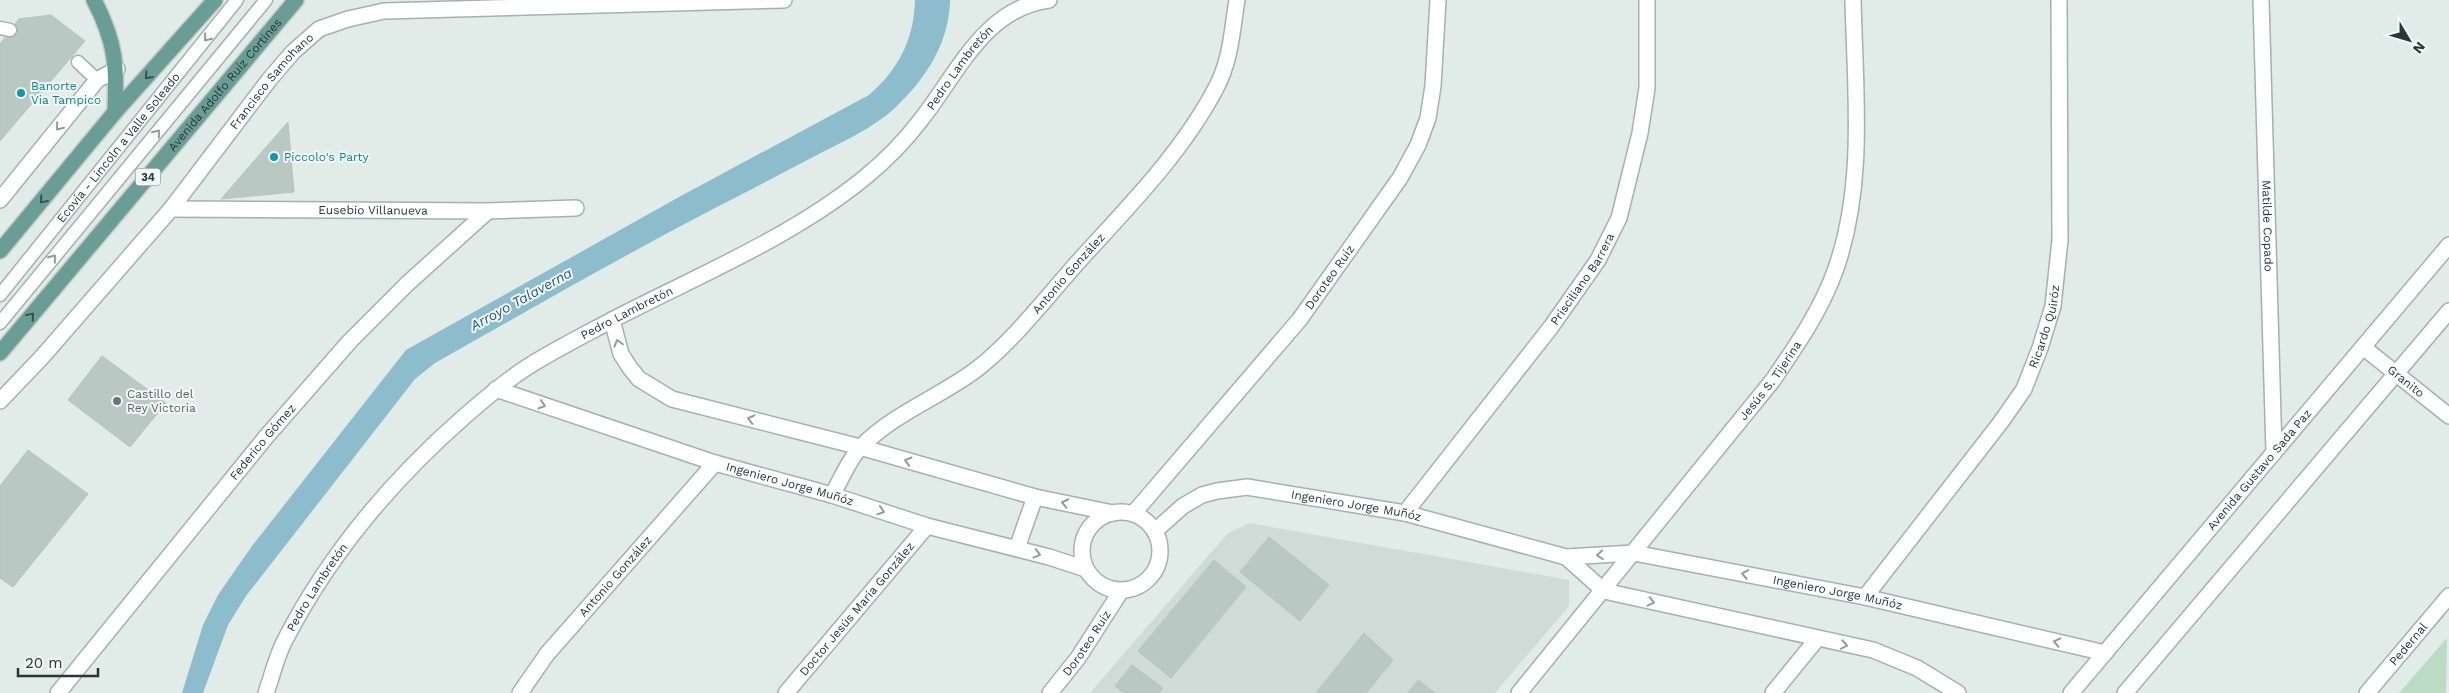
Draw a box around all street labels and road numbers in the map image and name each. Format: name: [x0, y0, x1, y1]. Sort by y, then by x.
street label: Avenida Adolfo Ruíz Cortines: [165, 16, 285, 154]
street label: Pedro Lambretón: [924, 23, 996, 113]
street label: Francisco Samohano: [227, 30, 316, 132]
street label: Ecovía - Lincoln a Valle Soleado: [54, 70, 183, 225]
road number: 34: [136, 168, 160, 186]
street label: Matilde Copado: [2259, 180, 2276, 272]
street label: Eusebio Villanueva: [318, 203, 428, 218]
street label: Antonio González: [1029, 230, 1108, 317]
street label: Prisciliano Barrera: [1548, 231, 1617, 328]
street label: Doroteo Ruíz: [1302, 242, 1357, 312]
street label: Pedro Lambretón: [578, 284, 675, 342]
street label: Ricardo Quiróz: [2026, 284, 2062, 370]
street label: Jesús S. Tijerina: [1736, 338, 1804, 423]
street label: Granito: [2385, 362, 2427, 400]
street label: Federico Gómez: [227, 401, 299, 483]
street label: Avenida Gustavo Sada Paz: [2204, 406, 2314, 533]
street label: Ingeniero Jorge Muñóz: [725, 459, 856, 509]
street label: Ingeniero Jorge Muñóz: [1290, 487, 1423, 524]
street label: Antonio González: [576, 533, 655, 620]
street label: Doctor Jesús María González: [797, 539, 917, 679]
street label: Pedro Lambretón: [284, 541, 351, 634]
street label: Ingeniero Jorge Muñóz: [1772, 573, 1904, 613]
street label: Doroteo Ruíz: [1060, 608, 1114, 679]
street label: Pedernal: [2386, 620, 2430, 668]

